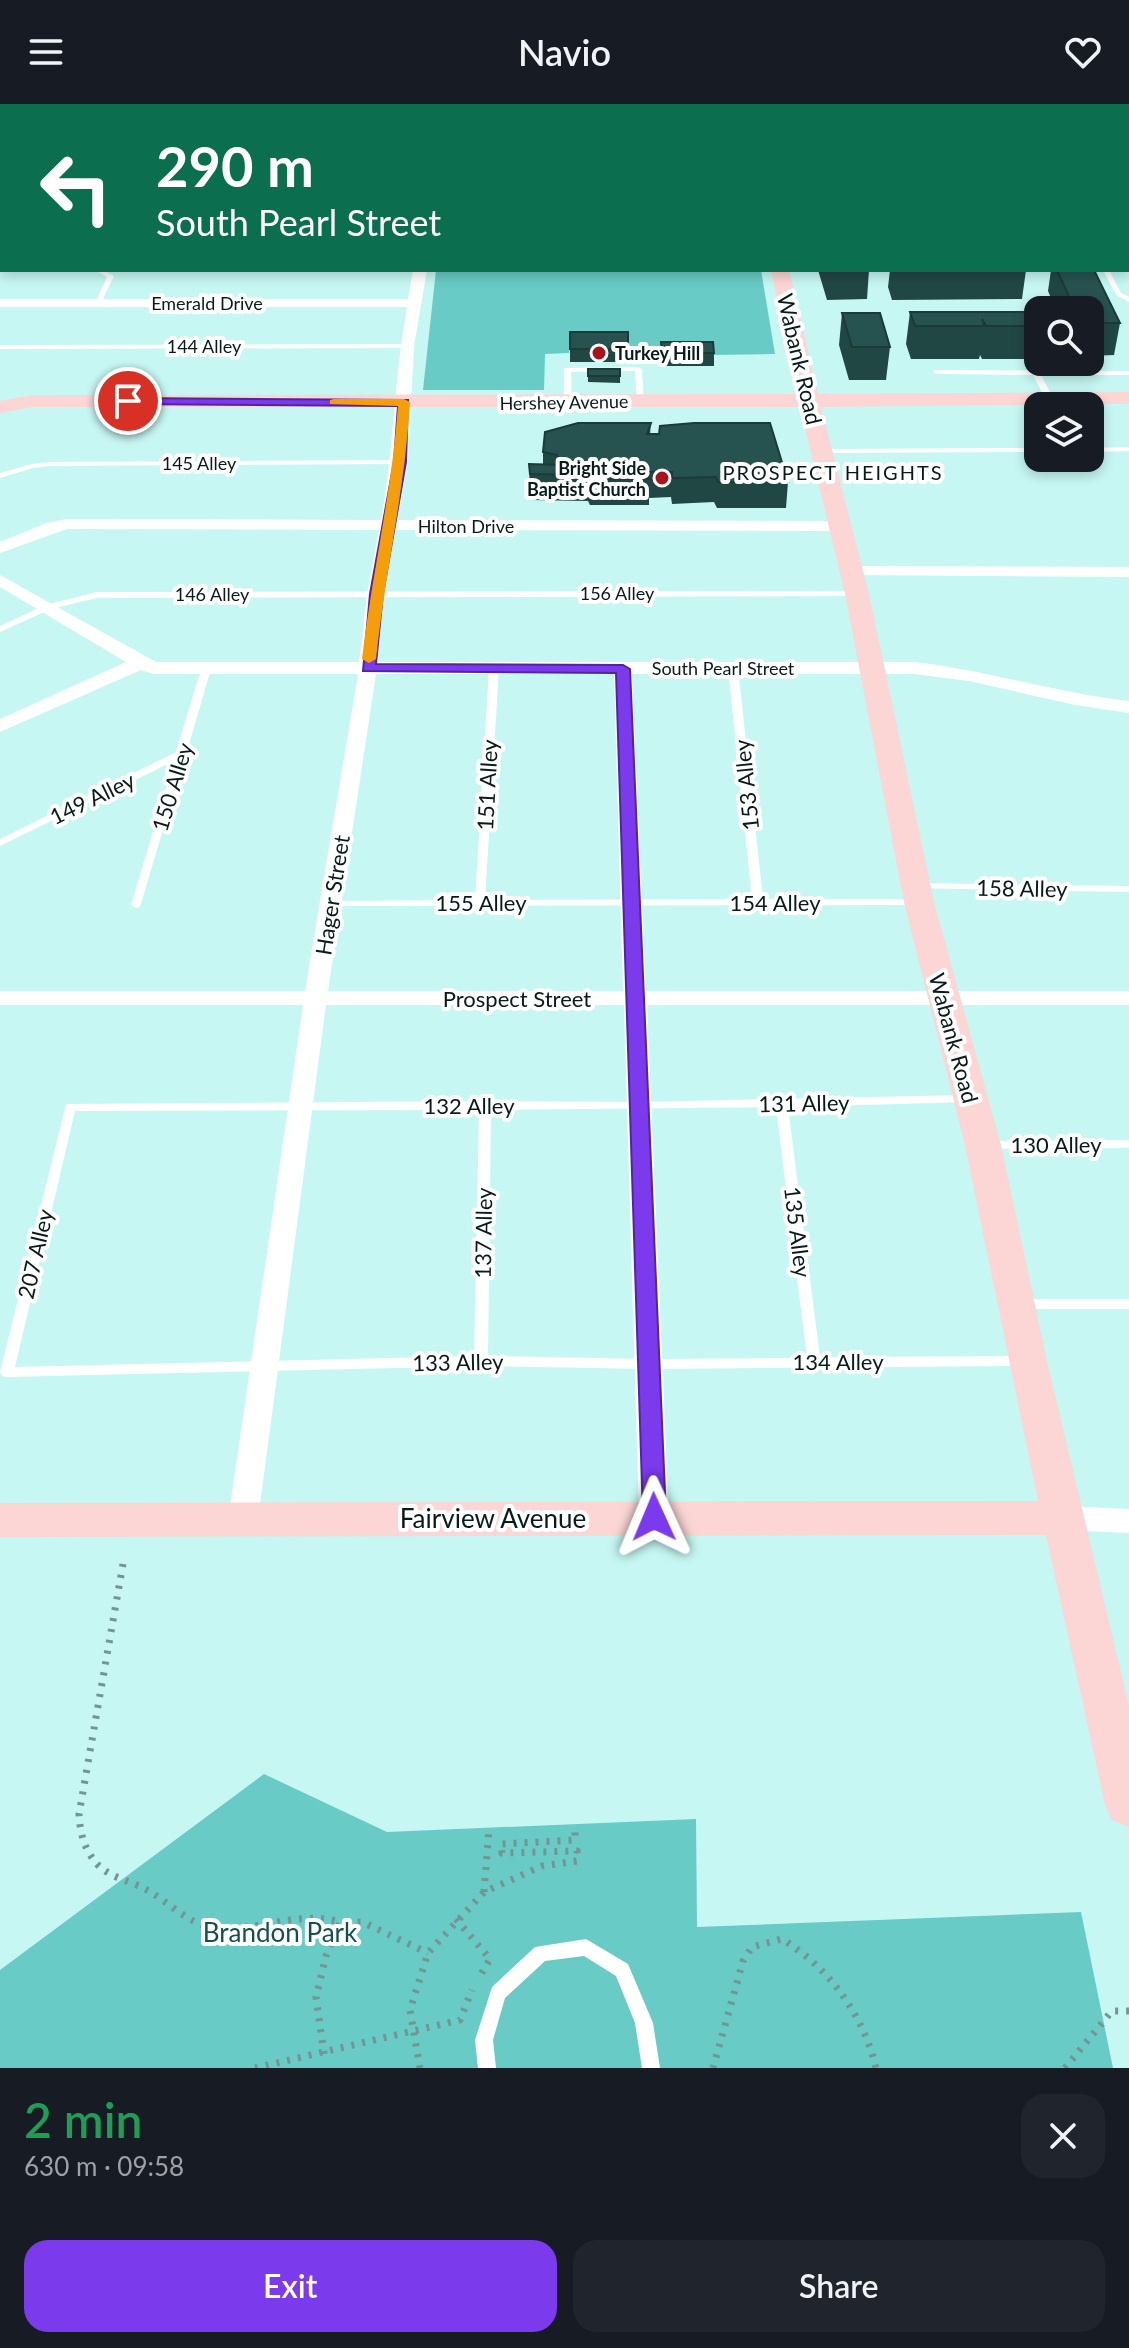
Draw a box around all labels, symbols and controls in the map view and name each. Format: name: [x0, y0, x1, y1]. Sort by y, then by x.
icon: menu: [24, 30, 68, 74]
text: Navio: [518, 30, 611, 74]
icon: heart: [1061, 30, 1105, 74]
text: 290 m: [156, 132, 314, 199]
icon: left: [24, 136, 128, 240]
text: South Pearl Street: [156, 200, 441, 244]
street label: Wabank Road: [772, 291, 828, 427]
street label: Emerald Drive: [151, 292, 263, 314]
map controls: [1024, 296, 1104, 472]
button: search: [1024, 296, 1104, 376]
street label: 144 Alley: [167, 335, 242, 357]
place label: Turkey Hill: [615, 342, 700, 364]
marker: Turkey Hill: [590, 344, 608, 362]
pin: [94, 367, 162, 435]
icon: arrive: [106, 379, 150, 423]
street label: Hershey Avenue: [499, 390, 629, 414]
button: layers: [1024, 392, 1104, 472]
street label: 145 Alley: [162, 452, 237, 474]
place label: Bright Side Baptist Church: [527, 457, 646, 500]
district label: PROSPECT HEIGHTS: [722, 460, 944, 484]
marker: Bright Side Baptist Church: [653, 469, 671, 487]
street label: Hilton Drive: [418, 515, 514, 537]
street label: 156 Alley: [580, 582, 655, 604]
street label: 146 Alley: [175, 583, 250, 605]
street label: South Pearl Street: [652, 657, 795, 679]
street label: 151 Alley: [471, 738, 503, 831]
street label: 153 Alley: [728, 738, 764, 832]
street label: 150 Alley: [146, 739, 198, 835]
street label: 149 Alley: [45, 766, 139, 830]
street label: Hager Street: [309, 833, 355, 957]
street label: 158 Alley: [976, 874, 1068, 902]
street label: 155 Alley: [435, 889, 527, 916]
street label: 154 Alley: [729, 889, 821, 916]
street label: Wabank Road: [924, 970, 984, 1106]
street label: Prospect Street: [443, 985, 591, 1012]
street label: 131 Alley: [758, 1089, 850, 1117]
street label: 132 Alley: [423, 1092, 515, 1119]
street label: 130 Alley: [1010, 1131, 1102, 1158]
street label: 135 Alley: [779, 1185, 817, 1279]
street label: 137 Alley: [469, 1187, 497, 1279]
street label: 207 Alley: [12, 1206, 59, 1301]
street label: 133 Alley: [412, 1348, 504, 1376]
street label: 134 Alley: [792, 1348, 884, 1375]
position arrow: [612, 1475, 696, 1559]
street label: Fairview Avenue: [400, 1502, 586, 1534]
park label: Brandon Park: [203, 1916, 358, 1948]
text: 2 min: [24, 2091, 142, 2148]
button: close: [1021, 2094, 1105, 2178]
text: 630 m · 09:58: [24, 2150, 184, 2182]
button: Exit: [24, 2240, 557, 2332]
button: Share: [573, 2240, 1105, 2332]

